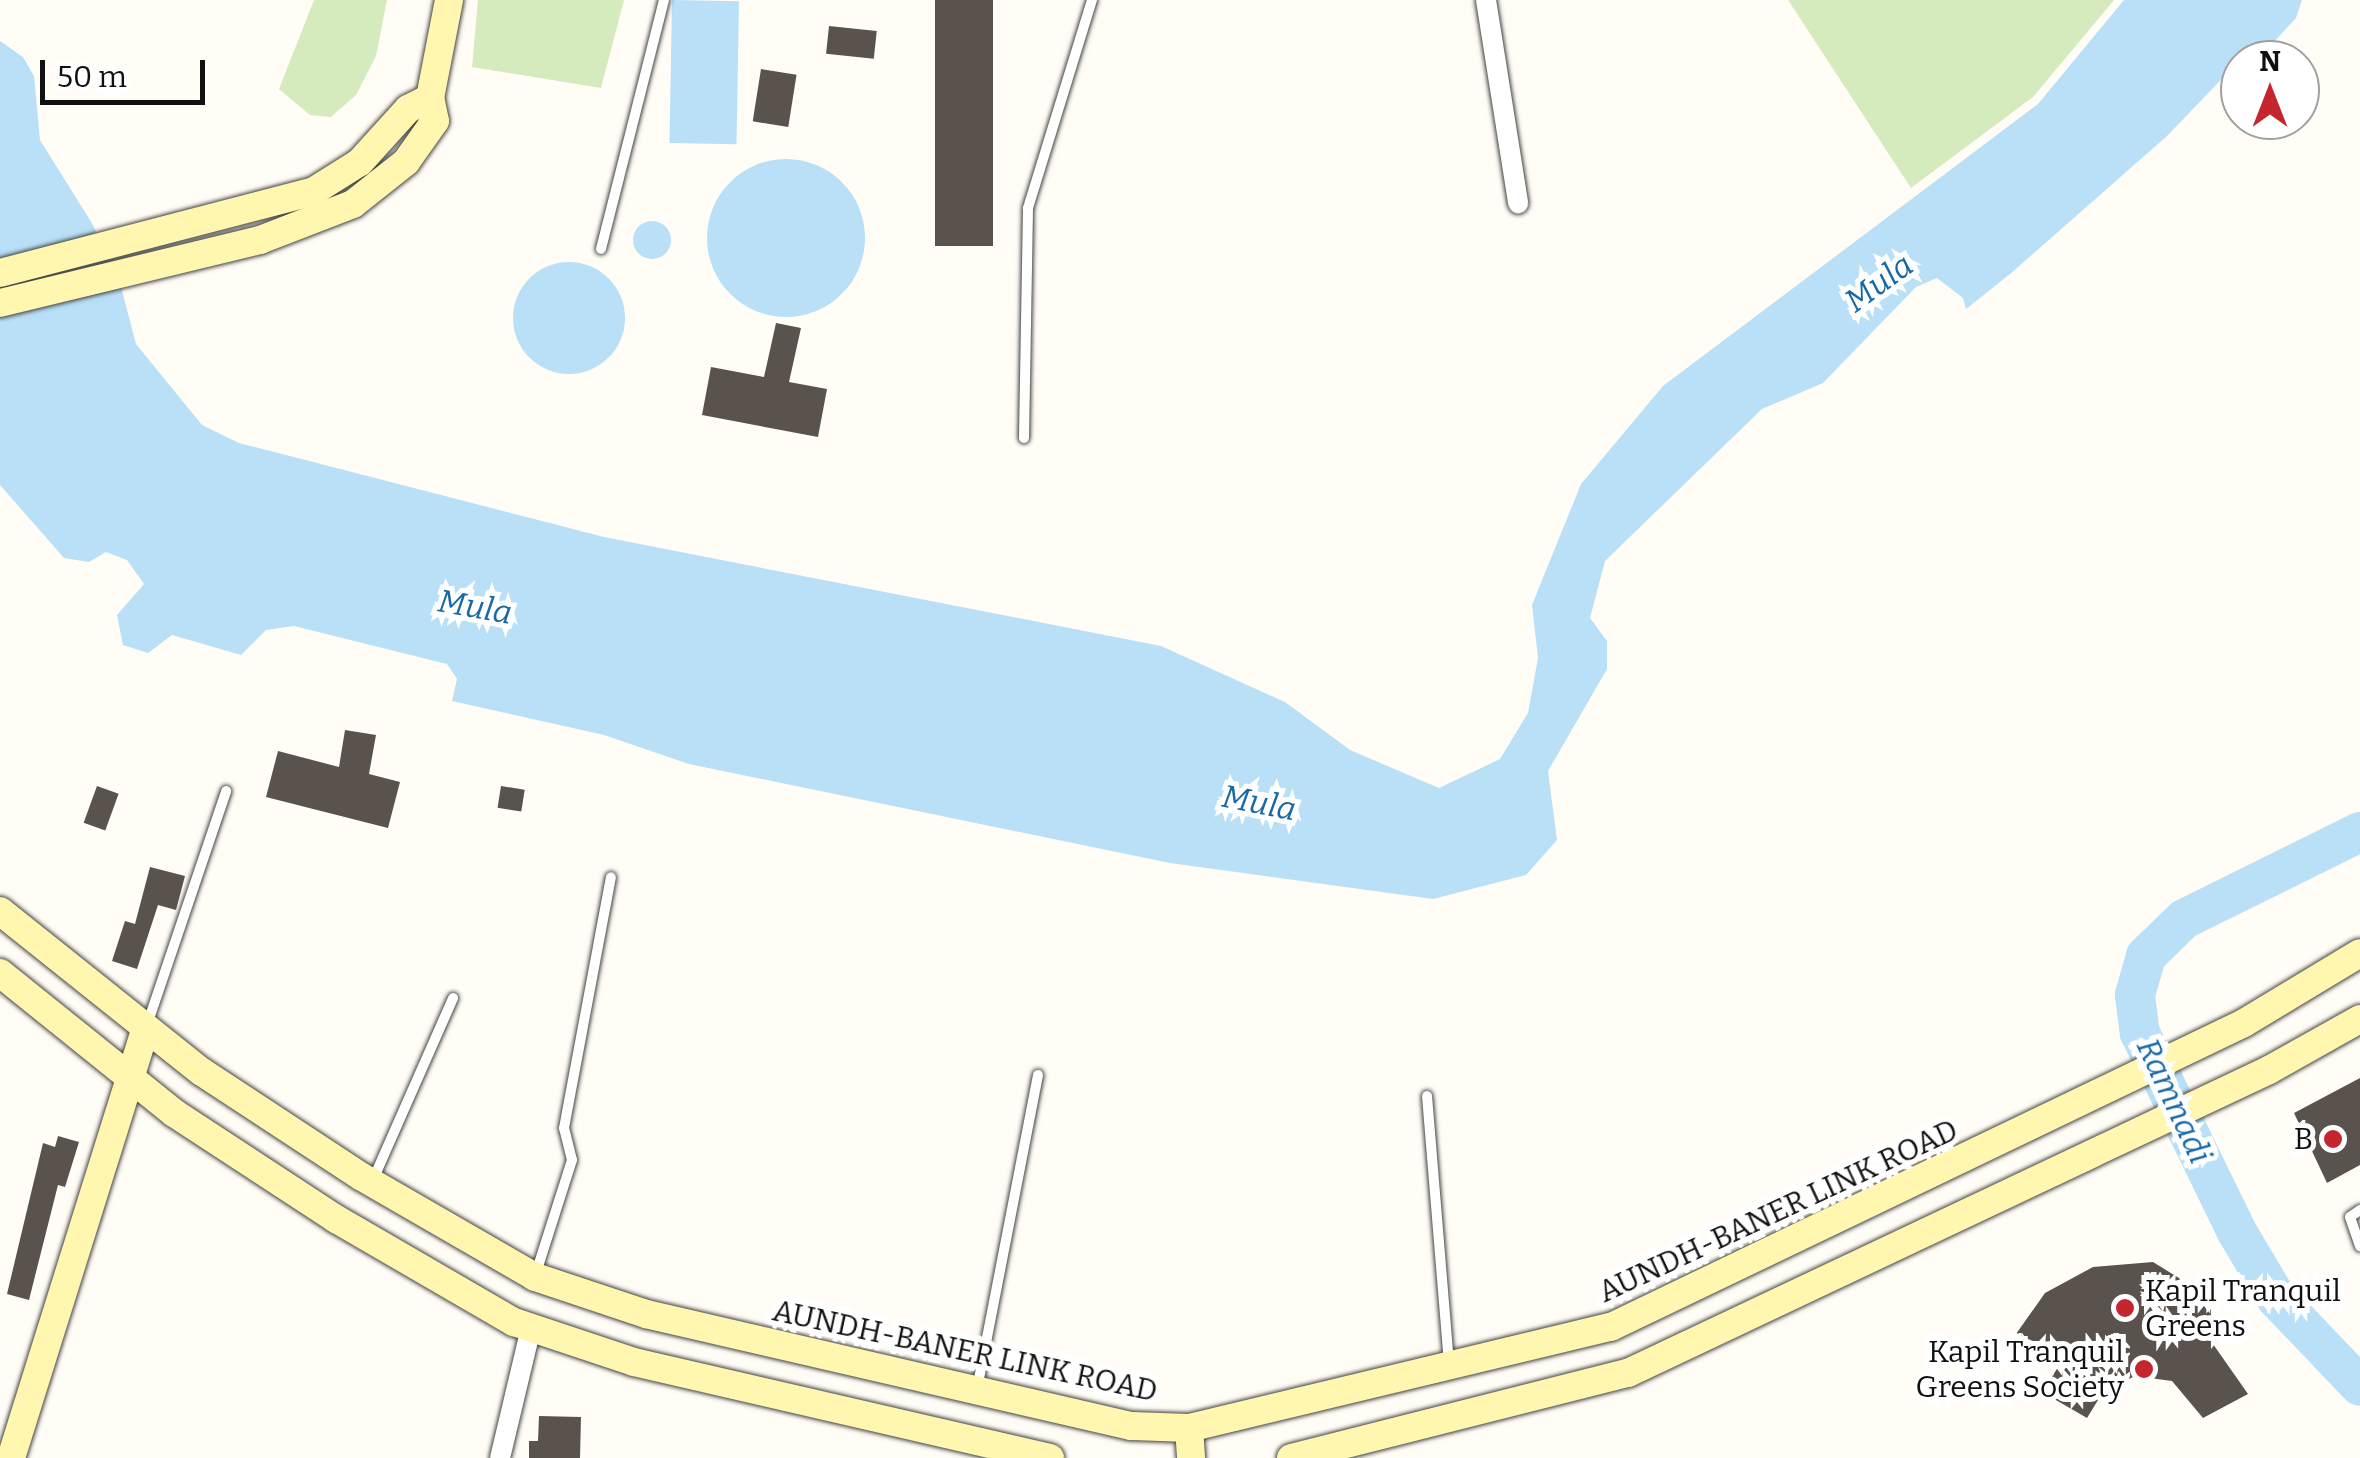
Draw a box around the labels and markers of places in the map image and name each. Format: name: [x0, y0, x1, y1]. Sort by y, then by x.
place label: B: [2294, 1121, 2313, 1157]
marker: B: [2322, 1128, 2344, 1150]
place label: Kapil Tranquil Greens: [2145, 1273, 2341, 1344]
marker: Kapil Tranquil Greens: [2114, 1297, 2136, 1319]
place label: Kapil Tranquil Greens Society: [1916, 1334, 2124, 1404]
marker: Kapil Tranquil Greens Society: [2133, 1358, 2155, 1380]

